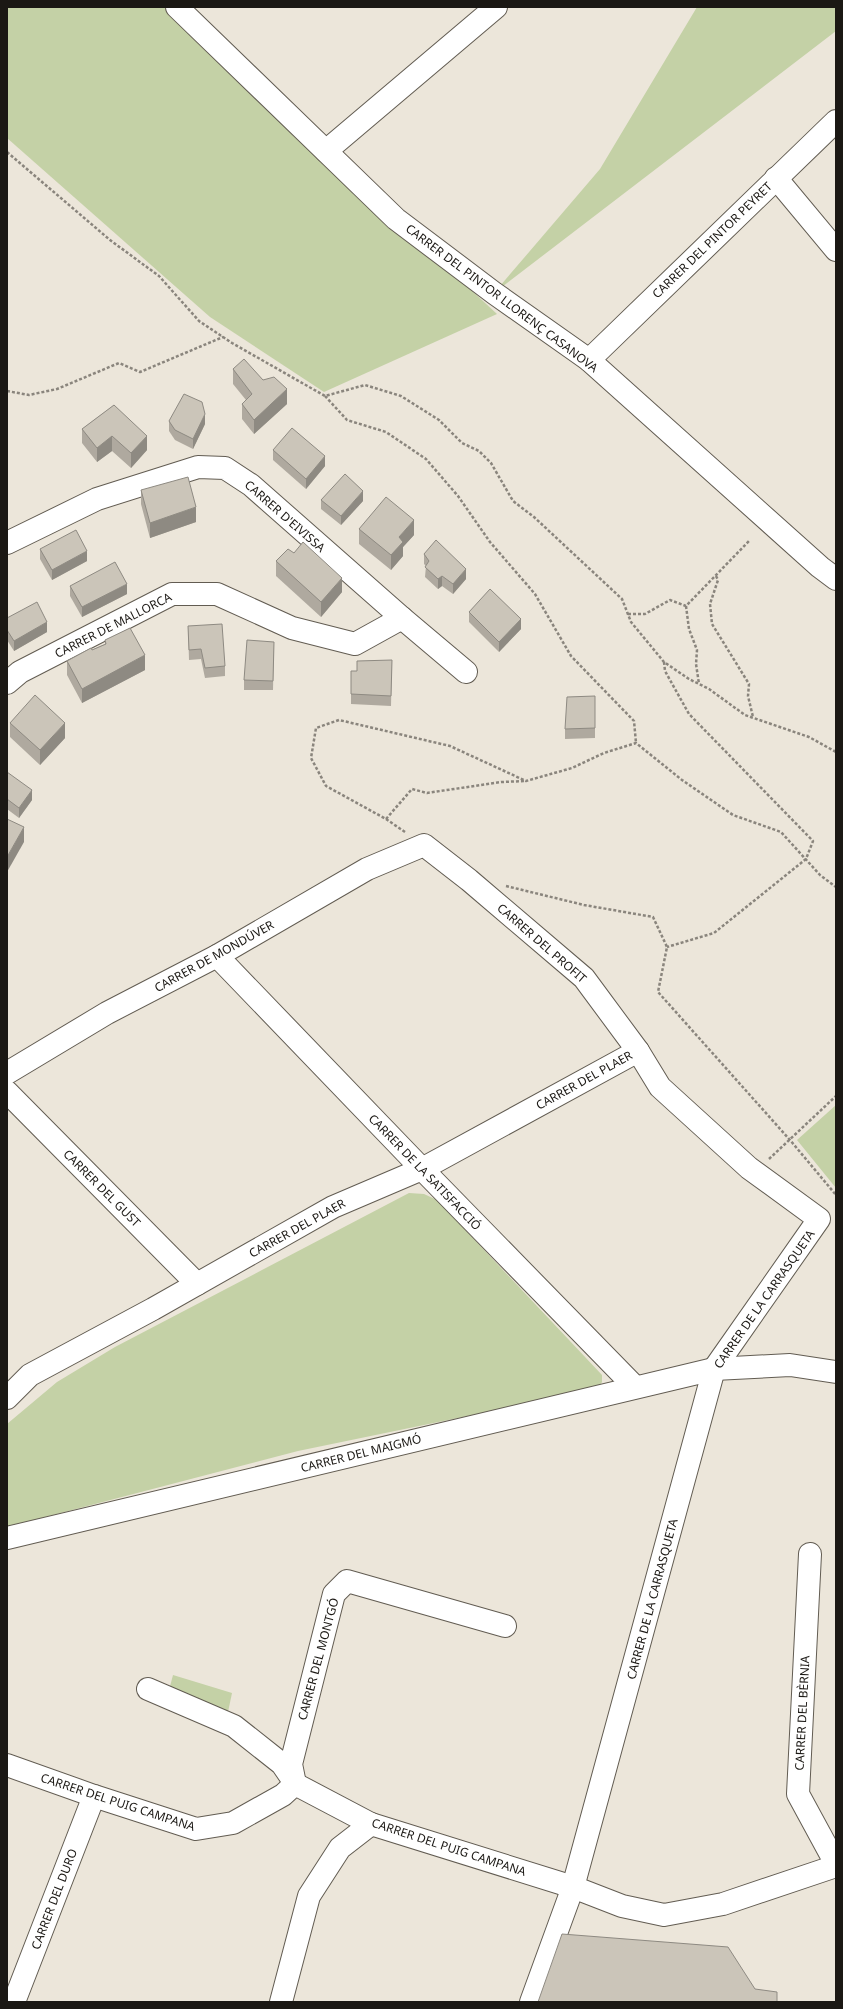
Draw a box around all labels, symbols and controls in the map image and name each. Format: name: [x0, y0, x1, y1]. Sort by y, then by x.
street label: CARRER DEL PINTOR PEYRET: [648, 178, 776, 302]
street label: CARRER DEL PINTOR LLORENÇ CASANOVA: [402, 220, 602, 376]
street label: CARRER D'EIVISSA: [241, 476, 329, 556]
street label: CARRER DE MALLORCA: [52, 588, 175, 662]
street label: CARRER DEL PROFIT: [494, 899, 591, 987]
street label: CARRER DE MONDÚVER: [151, 916, 277, 996]
street label: CARRER DEL PLAER: [533, 1046, 636, 1114]
street label: CARRER DE LA SATISFACCIÓ: [365, 1110, 485, 1234]
street label: CARRER DEL GUST: [60, 1146, 145, 1231]
street label: CARRER DEL PLAER: [246, 1194, 349, 1262]
street label: CARRER DE LA CARRASQUETA: [709, 1226, 819, 1372]
street label: CARRER DEL MAIGMÓ: [299, 1430, 423, 1476]
street label: CARRER DE LA CARRASQUETA: [622, 1516, 682, 1681]
street label: CARRER DEL MONTGÓ: [293, 1596, 343, 1722]
street label: CARRER DEL BÈRNIA: [791, 1655, 814, 1771]
street label: CARRER DEL PUIG CAMPANA: [39, 1769, 198, 1835]
street label: CARRER DEL PUIG CAMPANA: [370, 1814, 529, 1880]
street label: CARRER DEL DURO: [27, 1846, 81, 1952]

